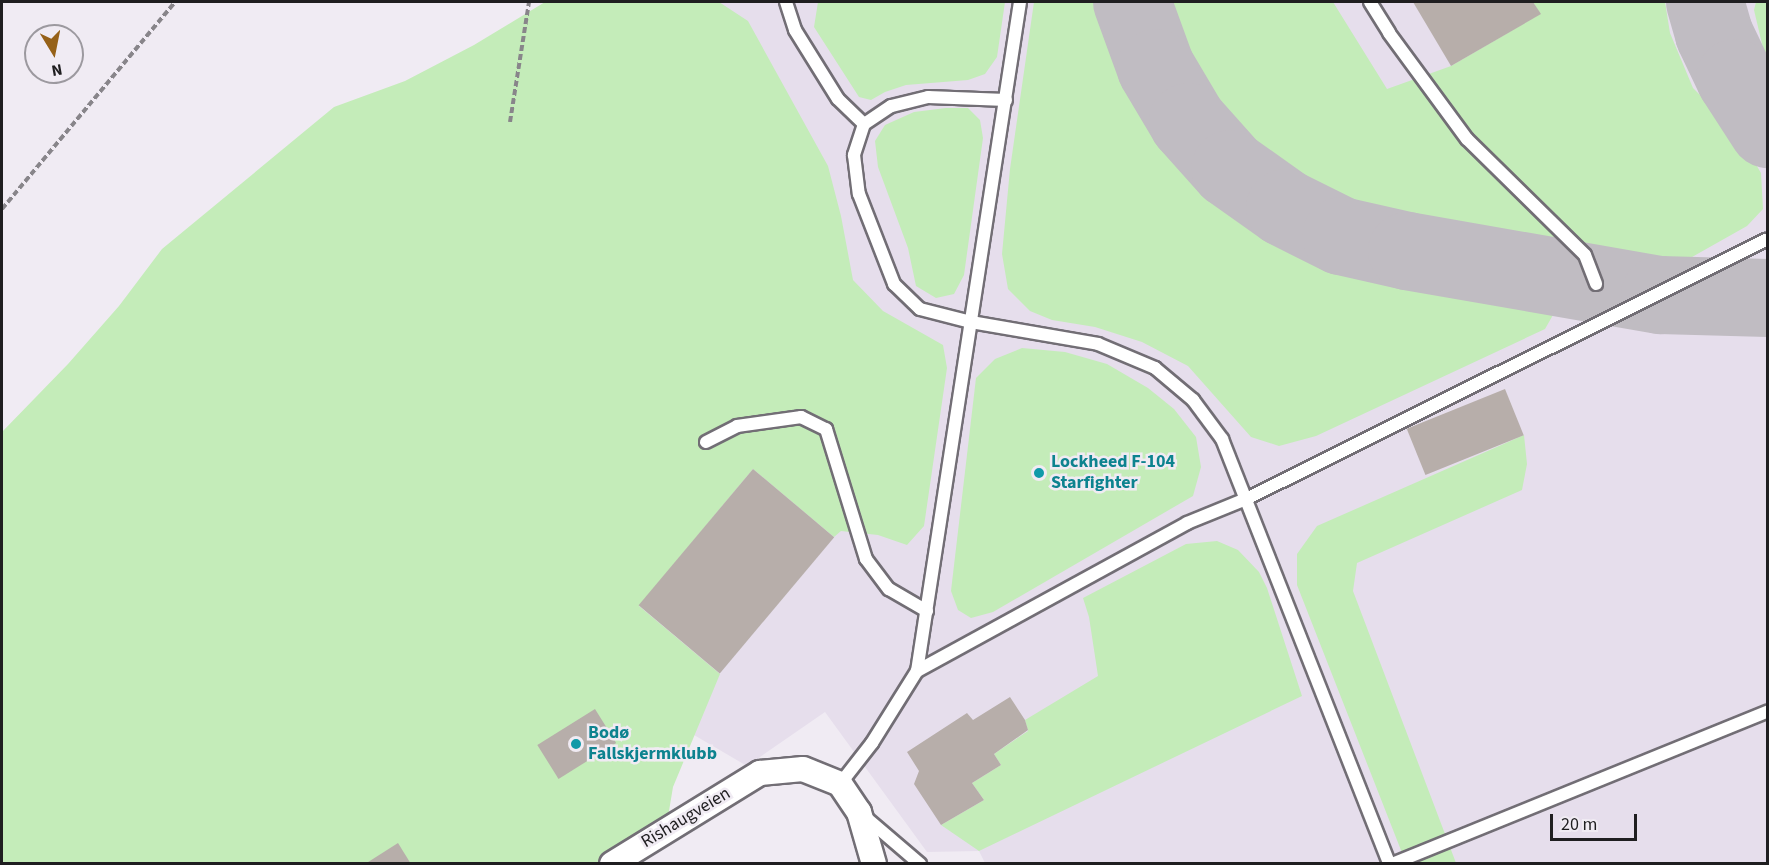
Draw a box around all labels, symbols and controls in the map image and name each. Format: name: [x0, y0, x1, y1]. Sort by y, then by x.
north arrow: [24, 24, 84, 84]
text: N: [50, 58, 64, 82]
place label: Lockheed F-104 Starfighter: [1051, 452, 1175, 494]
marker: Lockheed F-104 Starfighter: [1032, 466, 1046, 480]
place label: Bodø Fallskjermklubb: [588, 723, 717, 766]
marker: Bodø Fallskjermklubb: [569, 737, 583, 751]
street label: Rishaugveien: [637, 783, 735, 853]
scale bar: [1553, 802, 1640, 840]
text: 20 m: [1561, 812, 1597, 837]

